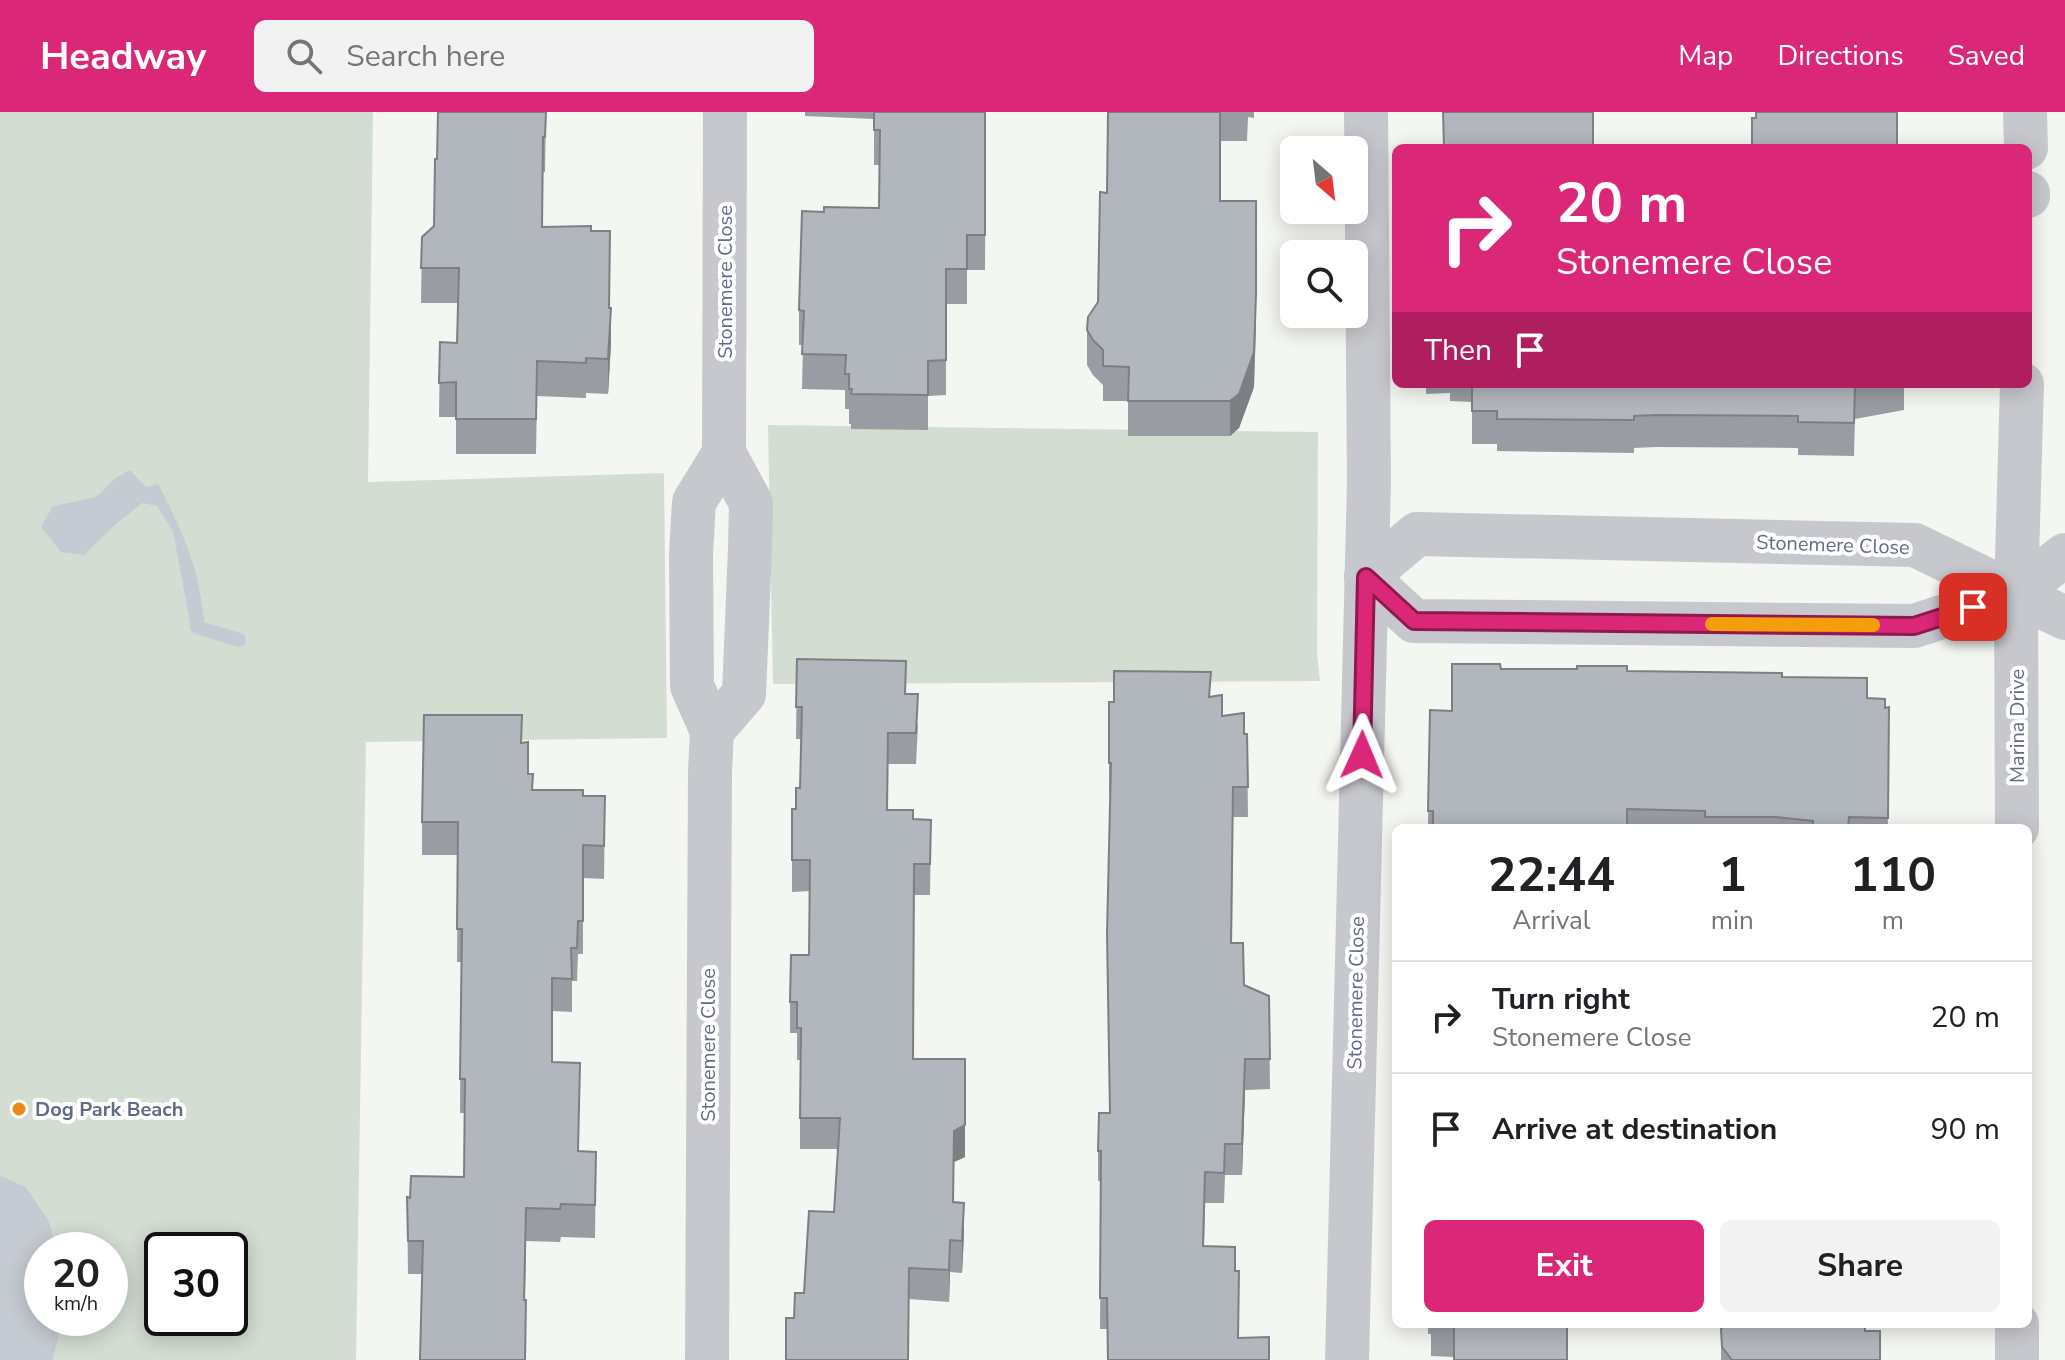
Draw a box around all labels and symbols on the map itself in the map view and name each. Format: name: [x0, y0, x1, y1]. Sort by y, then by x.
north arrow: [1280, 136, 1368, 224]
street label: Stonemere Close: [712, 205, 739, 359]
street label: Stonemere Close: [1756, 529, 1910, 561]
pin: [1939, 573, 2007, 641]
street label: Marina Drive: [2004, 669, 2031, 783]
position arrow: [1320, 713, 1404, 797]
street label: Stonemere Close: [1341, 916, 1371, 1070]
street label: Stonemere Close: [695, 968, 722, 1122]
place label: Dog Park Beach: [35, 1096, 183, 1123]
marker: Dog Park Beach: [10, 1100, 28, 1118]
speed limit sign: 30: [144, 1232, 248, 1336]

